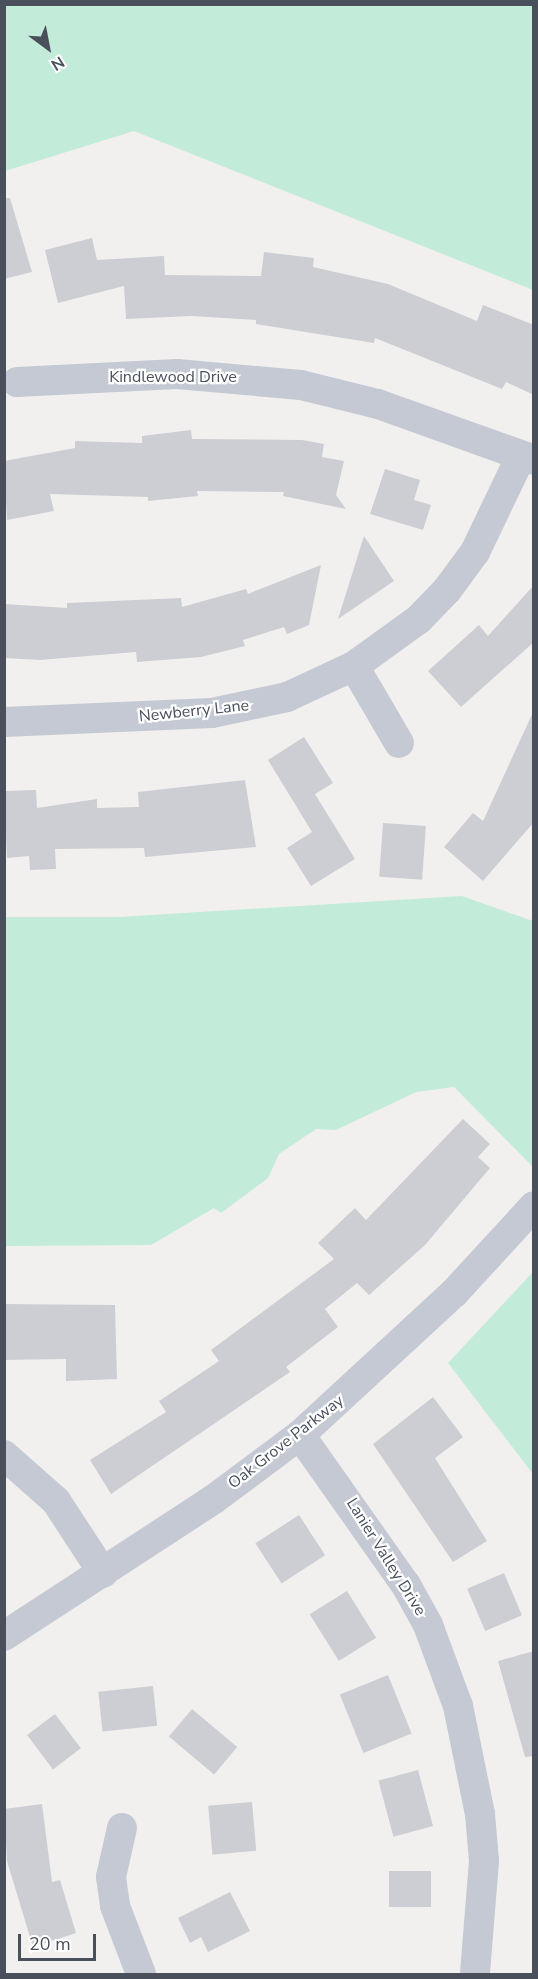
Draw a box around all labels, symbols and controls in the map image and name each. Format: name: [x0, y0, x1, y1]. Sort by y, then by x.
north arrow: [18, 18, 78, 78]
text: N: [47, 51, 68, 76]
street label: Kindlewood Drive: [109, 367, 237, 387]
street label: Newberry Lane: [138, 696, 250, 726]
street label: Oak Grove Parkway: [224, 1391, 348, 1493]
street label: Lanier Valley Drive: [342, 1495, 430, 1619]
scale bar: [21, 1922, 99, 1960]
text: 20 m: [29, 1932, 71, 1956]

